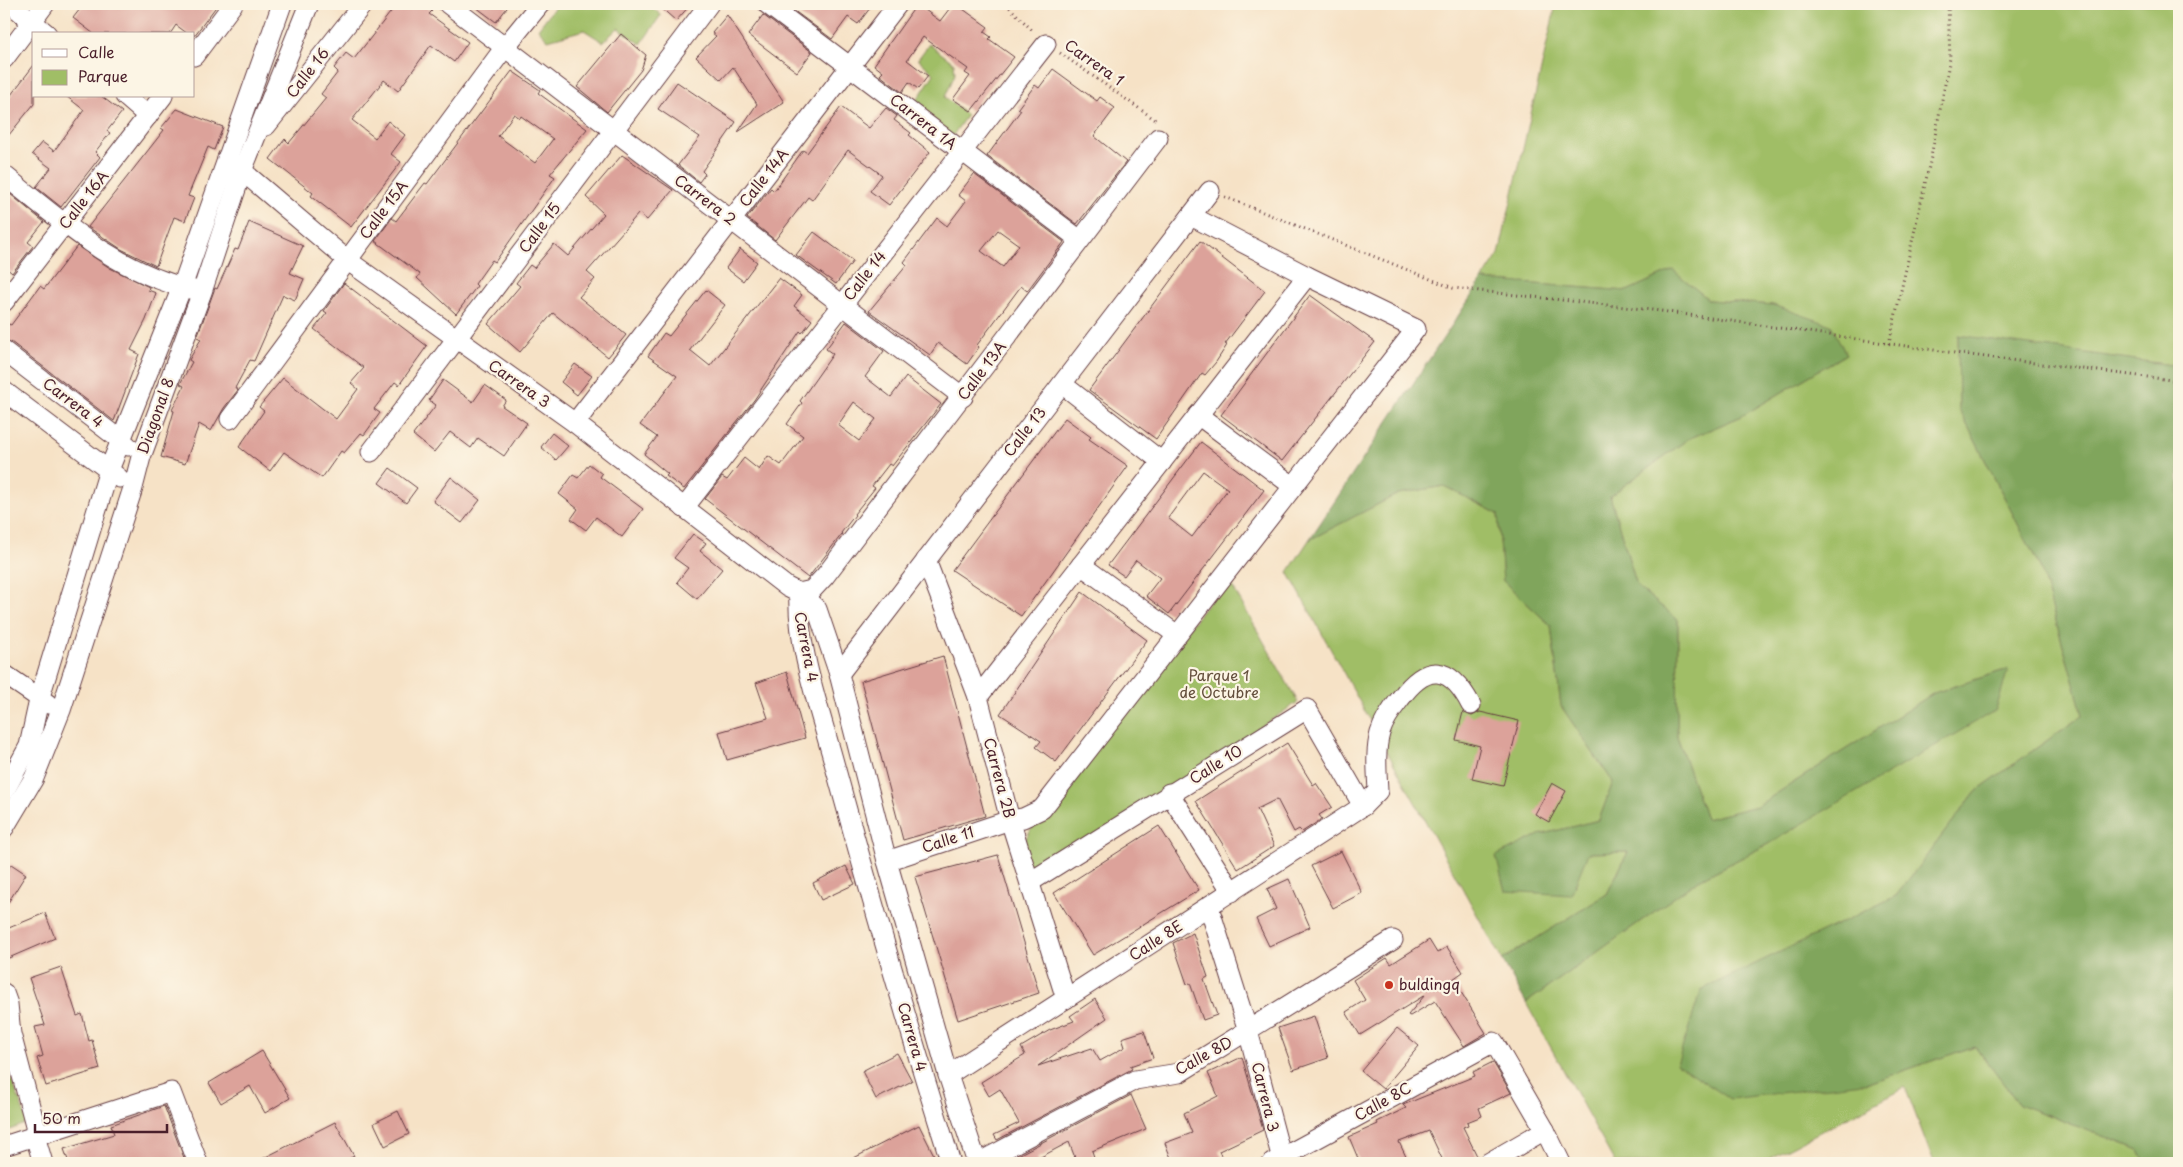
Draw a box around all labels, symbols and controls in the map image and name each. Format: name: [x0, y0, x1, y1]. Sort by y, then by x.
legend: [32, 32, 195, 98]
street label: Carrera 1: [1060, 33, 1129, 91]
text: Calle: [78, 40, 115, 63]
street label: Calle 16: [280, 42, 334, 102]
text: Parque: [78, 64, 128, 87]
street label: Carrera 1A: [886, 87, 962, 154]
street label: Calle 14A: [733, 143, 793, 211]
street label: Calle 16A: [52, 165, 113, 234]
street label: Carrera 2: [670, 168, 742, 230]
street label: Calle 15A: [353, 175, 413, 243]
street label: Calle 15: [512, 197, 566, 257]
street label: Calle 14: [837, 245, 891, 305]
street label: Calle 13A: [951, 336, 1011, 405]
street label: Carrera 3: [484, 353, 556, 413]
street label: Carrera 4: [39, 371, 109, 432]
street label: Diagonal 8: [130, 374, 179, 457]
street label: Calle 13: [997, 401, 1051, 461]
street label: Carrera 4: [789, 610, 826, 684]
park label: Parque 1 de Octubre: [1180, 663, 1258, 703]
street label: Carrera 2B: [979, 735, 1022, 820]
street label: Calle 10: [1184, 738, 1246, 789]
street label: Calle 11: [918, 819, 977, 858]
street label: Calle 8E: [1124, 914, 1187, 966]
place label: buldingq: [1399, 972, 1460, 995]
marker: buldingq: [1383, 979, 1395, 991]
street label: Carrera 4: [893, 999, 934, 1074]
street label: Calle 8D: [1170, 1029, 1236, 1080]
street label: Carrera 3: [1247, 1059, 1286, 1134]
street label: Calle 8C: [1350, 1076, 1415, 1126]
scale bar: [35, 1102, 168, 1134]
text: 50 m: [42, 1106, 81, 1129]

